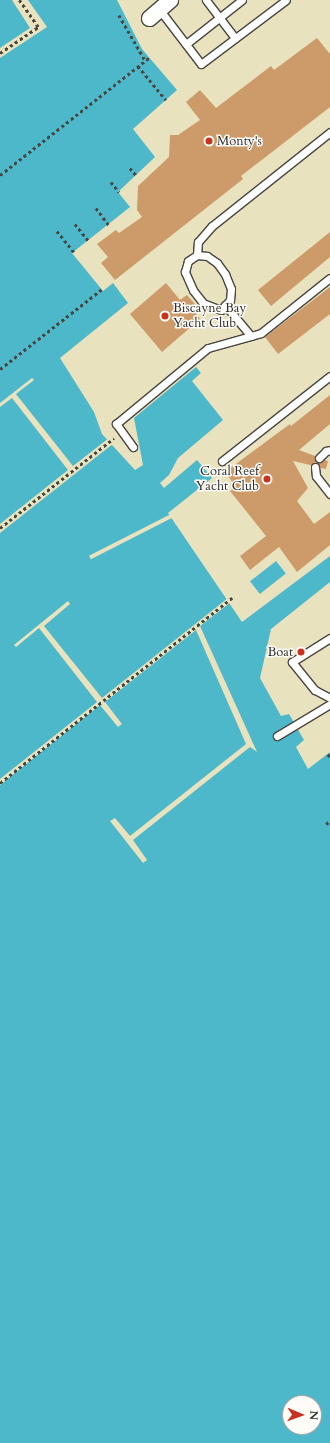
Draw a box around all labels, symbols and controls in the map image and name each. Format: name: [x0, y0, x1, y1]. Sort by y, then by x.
place label: Monty's: [217, 133, 262, 149]
marker: Monty's: [204, 136, 214, 146]
place label: Biscayne Bay Yacht Club: [173, 301, 246, 332]
marker: Biscayne Bay Yacht Club: [160, 311, 170, 321]
place label: Coral Reef Yacht Club: [196, 464, 259, 495]
marker: Coral Reef Yacht Club: [262, 474, 272, 484]
place label: Boat: [267, 644, 293, 660]
marker: Boat: [296, 647, 306, 657]
north arrow: [282, 1395, 322, 1435]
text: N: [306, 1410, 321, 1420]

